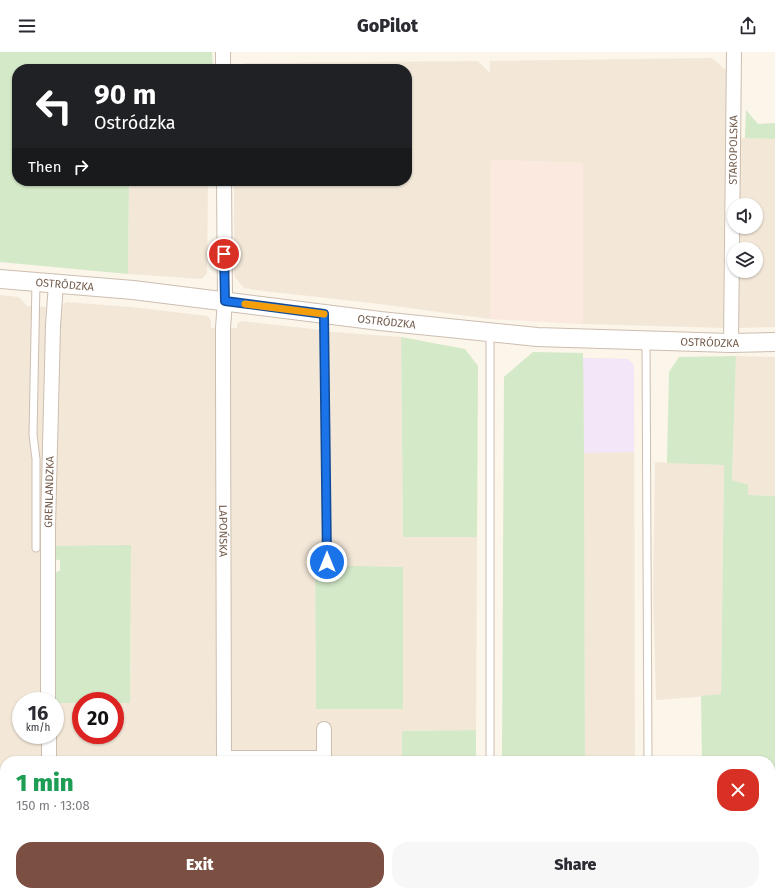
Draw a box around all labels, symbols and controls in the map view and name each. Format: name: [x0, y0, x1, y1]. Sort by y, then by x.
icon: menu: [16, 15, 38, 37]
text: GoPilot: [357, 15, 418, 37]
icon: share: [737, 15, 759, 37]
text: 90 m: [94, 78, 156, 111]
icon: left: [28, 80, 80, 132]
text: Ostródzka: [94, 112, 176, 134]
street label: STAROPOLSKA: [727, 114, 740, 185]
icon: right: [70, 156, 92, 178]
text: Then: [28, 158, 62, 176]
map controls: [727, 198, 763, 278]
button: sound: [727, 198, 763, 234]
pin: [207, 237, 241, 271]
button: layers: [727, 242, 763, 278]
icon: arrive: [213, 243, 235, 265]
street label: OSTRÓDZKA: [35, 276, 95, 294]
street label: OSTRÓDZKA: [357, 312, 417, 332]
street label: OSTRÓDZKA: [680, 335, 740, 350]
street label: GRENLANDZKA: [42, 455, 57, 528]
street label: LAPOŃSKA: [216, 505, 230, 558]
position arrow: [306, 541, 348, 583]
speed limit sign: 20: [72, 692, 124, 744]
text: 16: [28, 701, 48, 725]
text: km/h: [26, 722, 50, 734]
text: 1 min: [16, 769, 74, 797]
button: close: [717, 769, 759, 811]
text: 150 m · 13:08: [16, 798, 90, 813]
button: Exit: [16, 842, 384, 888]
button: Share: [392, 842, 759, 888]

